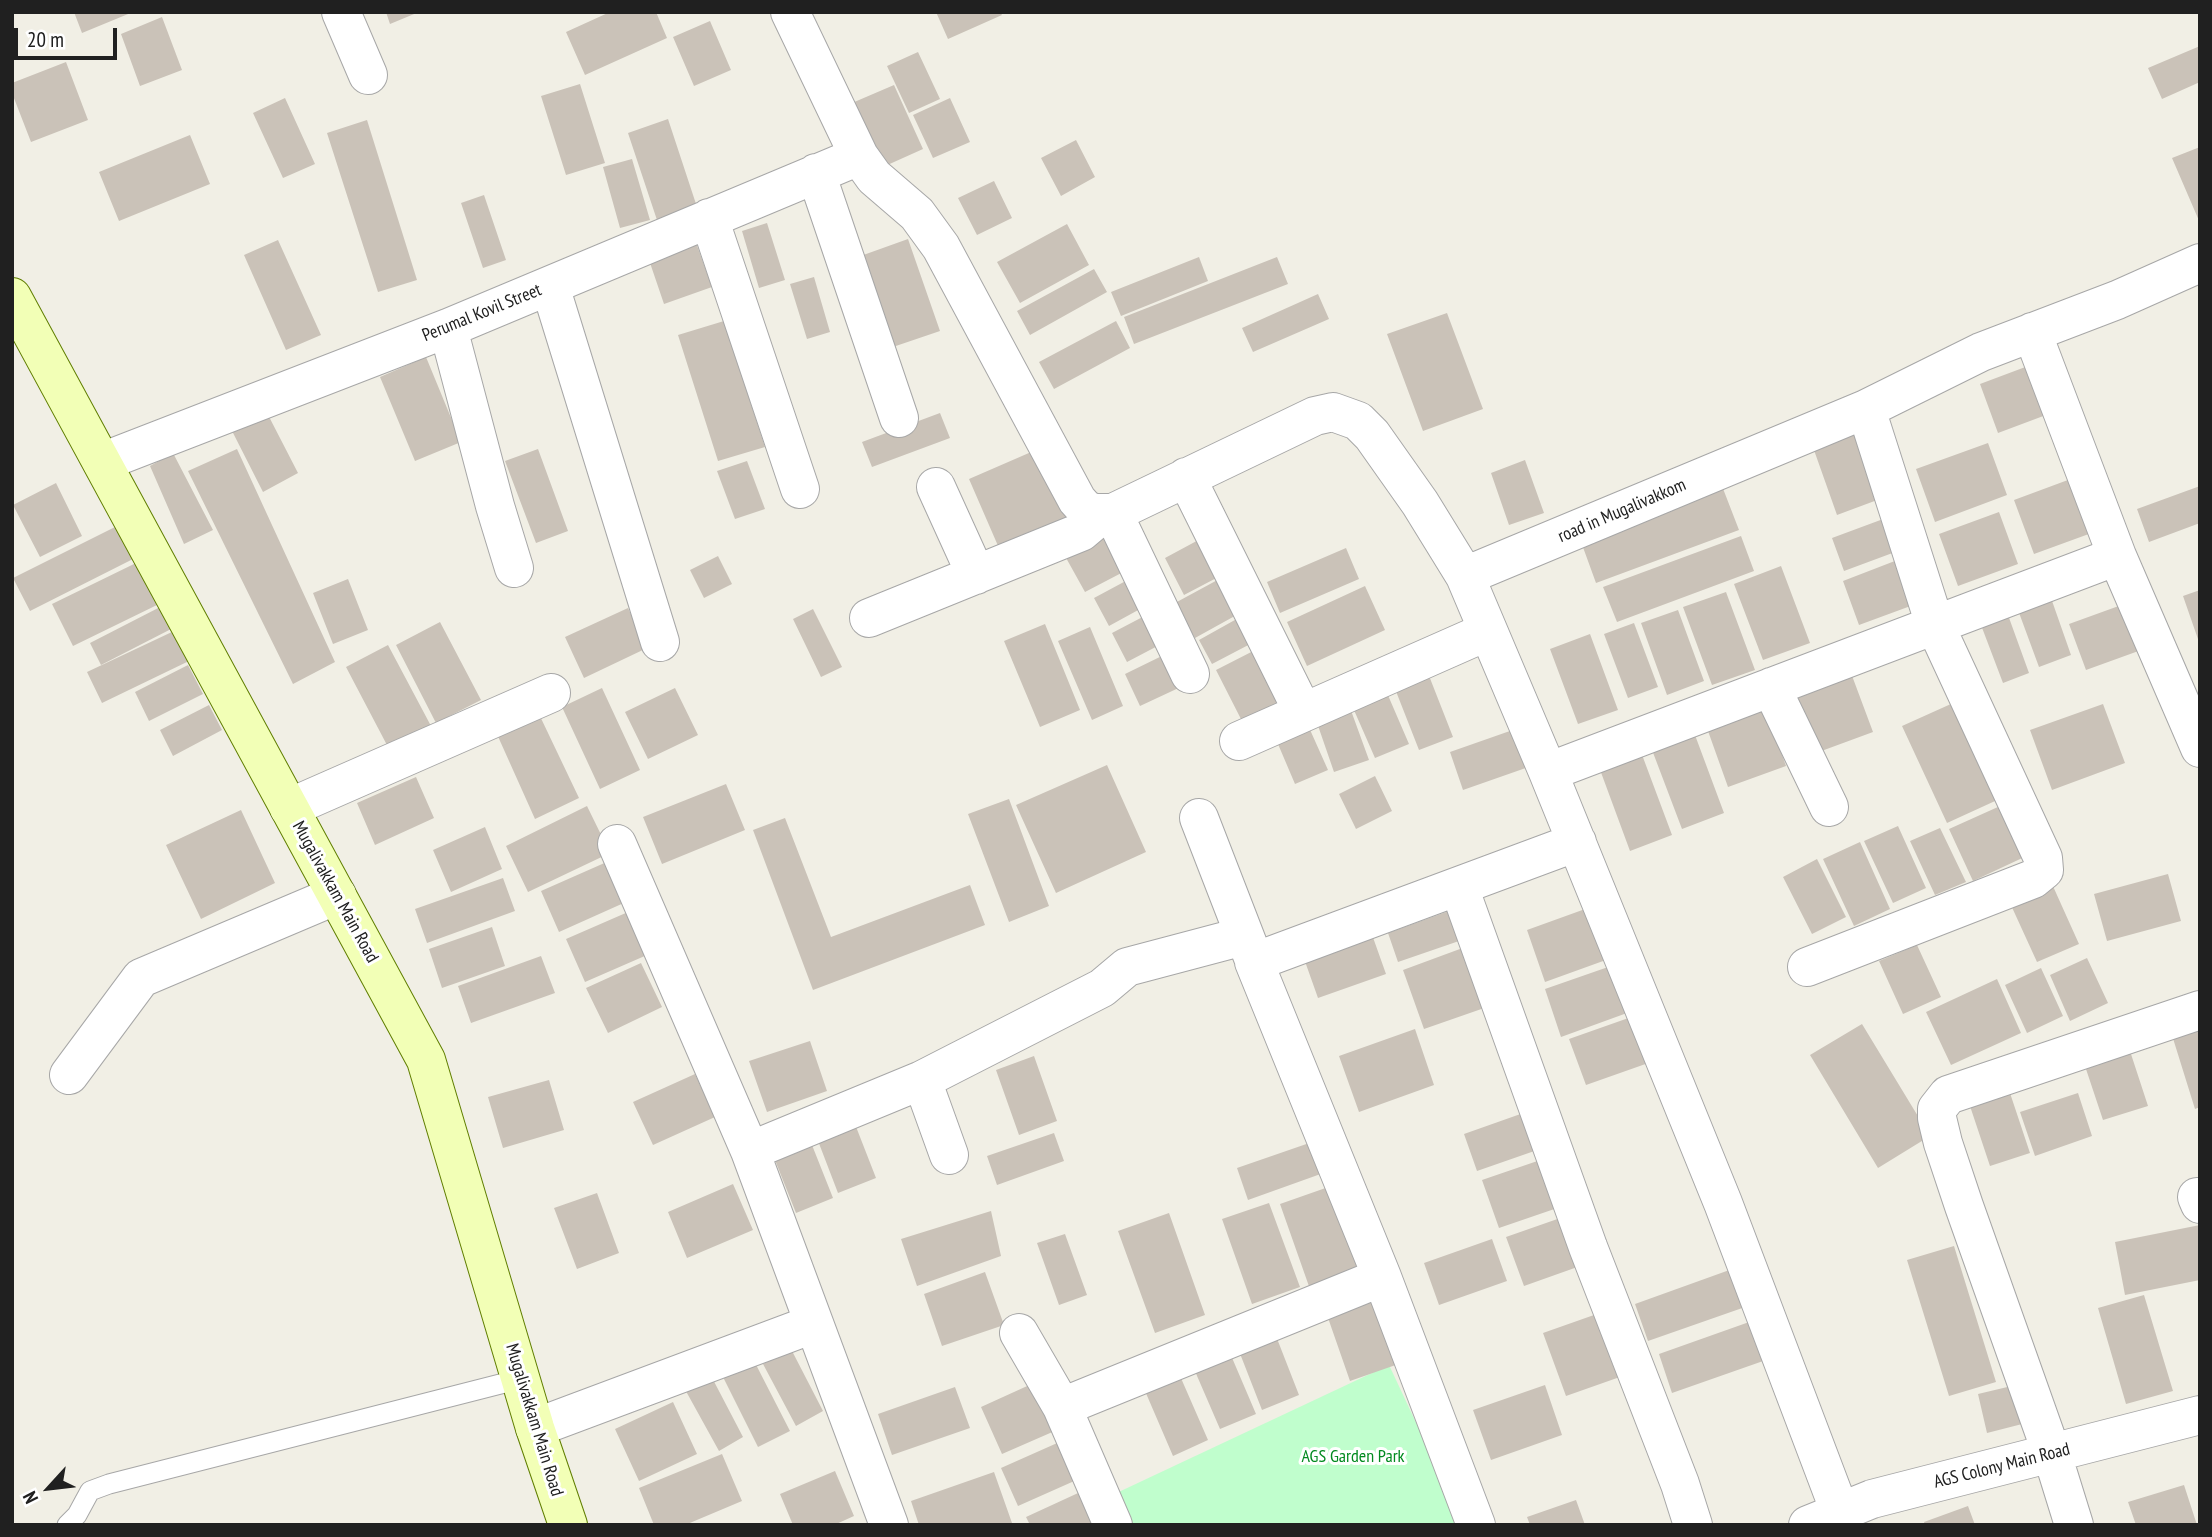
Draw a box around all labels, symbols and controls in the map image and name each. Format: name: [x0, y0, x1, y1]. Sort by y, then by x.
scale bar: [18, 14, 121, 58]
text: 20 m: [27, 26, 64, 53]
street label: Perumal Kovil Street: [419, 279, 545, 347]
street label: road in Mugalivakkom: [1555, 474, 1689, 548]
street label: Mugalivakkam Main Road: [287, 818, 383, 966]
street label: Mugalivakkam Main Road: [501, 1341, 567, 1499]
street label: AGS Colony Main Road: [1932, 1439, 2072, 1493]
park label: AGS Garden Park: [1301, 1446, 1405, 1468]
north arrow: [14, 1453, 84, 1523]
text: N: [17, 1488, 43, 1508]

